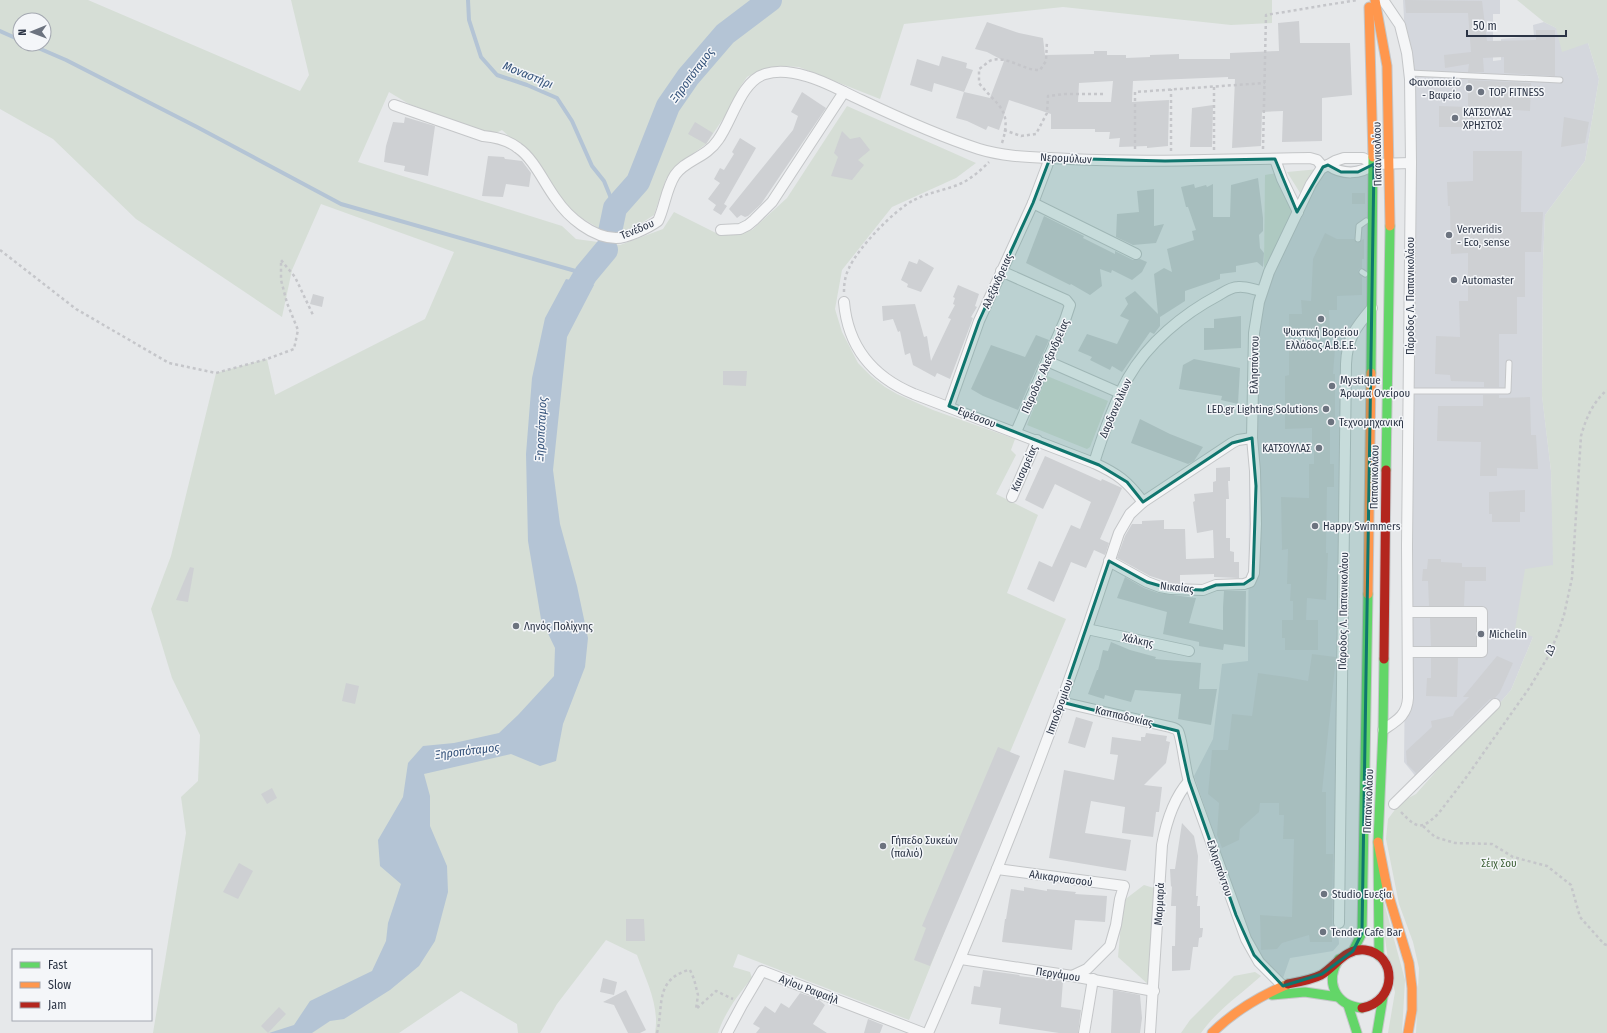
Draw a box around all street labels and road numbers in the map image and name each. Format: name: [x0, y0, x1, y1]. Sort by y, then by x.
street label: Παπανικολάου: [1370, 122, 1385, 186]
street label: Νερομύλων: [1040, 151, 1092, 166]
street label: Τενέδου: [618, 217, 656, 242]
street label: Πάροδος Λ. Παπανικολάου: [1404, 237, 1417, 355]
street label: Αλεξάνδρειας: [980, 251, 1016, 311]
street label: Πάροδος Αλεξανδρείας: [1019, 317, 1072, 415]
street label: Ελλησπόντου: [1247, 336, 1262, 394]
street label: Δαρδανελλίων: [1097, 376, 1134, 440]
street label: Εφέσσου: [956, 404, 998, 431]
street label: Καισαρείας: [1008, 443, 1041, 494]
street label: Παπανικολάου: [1367, 445, 1382, 509]
street label: Πάροδος Λ. Παπανικολάου: [1336, 552, 1351, 670]
street label: Νικαίας: [1160, 579, 1195, 596]
street label: Χάλκης: [1121, 631, 1155, 650]
street label: Δ3: [1542, 643, 1559, 658]
street label: Ιπποδρομίου: [1043, 678, 1075, 737]
street label: Καππαδοκίας: [1094, 704, 1154, 730]
street label: Παπανικολάου: [1361, 769, 1376, 833]
street label: Ελλησπόντου: [1204, 838, 1235, 898]
street label: Αλικαρνασσού: [1028, 868, 1093, 889]
street label: Μαρμαρά: [1152, 882, 1167, 926]
street label: Περγάμου: [1035, 965, 1081, 984]
street label: Αγίου Ραφαήλ: [777, 972, 841, 1007]

